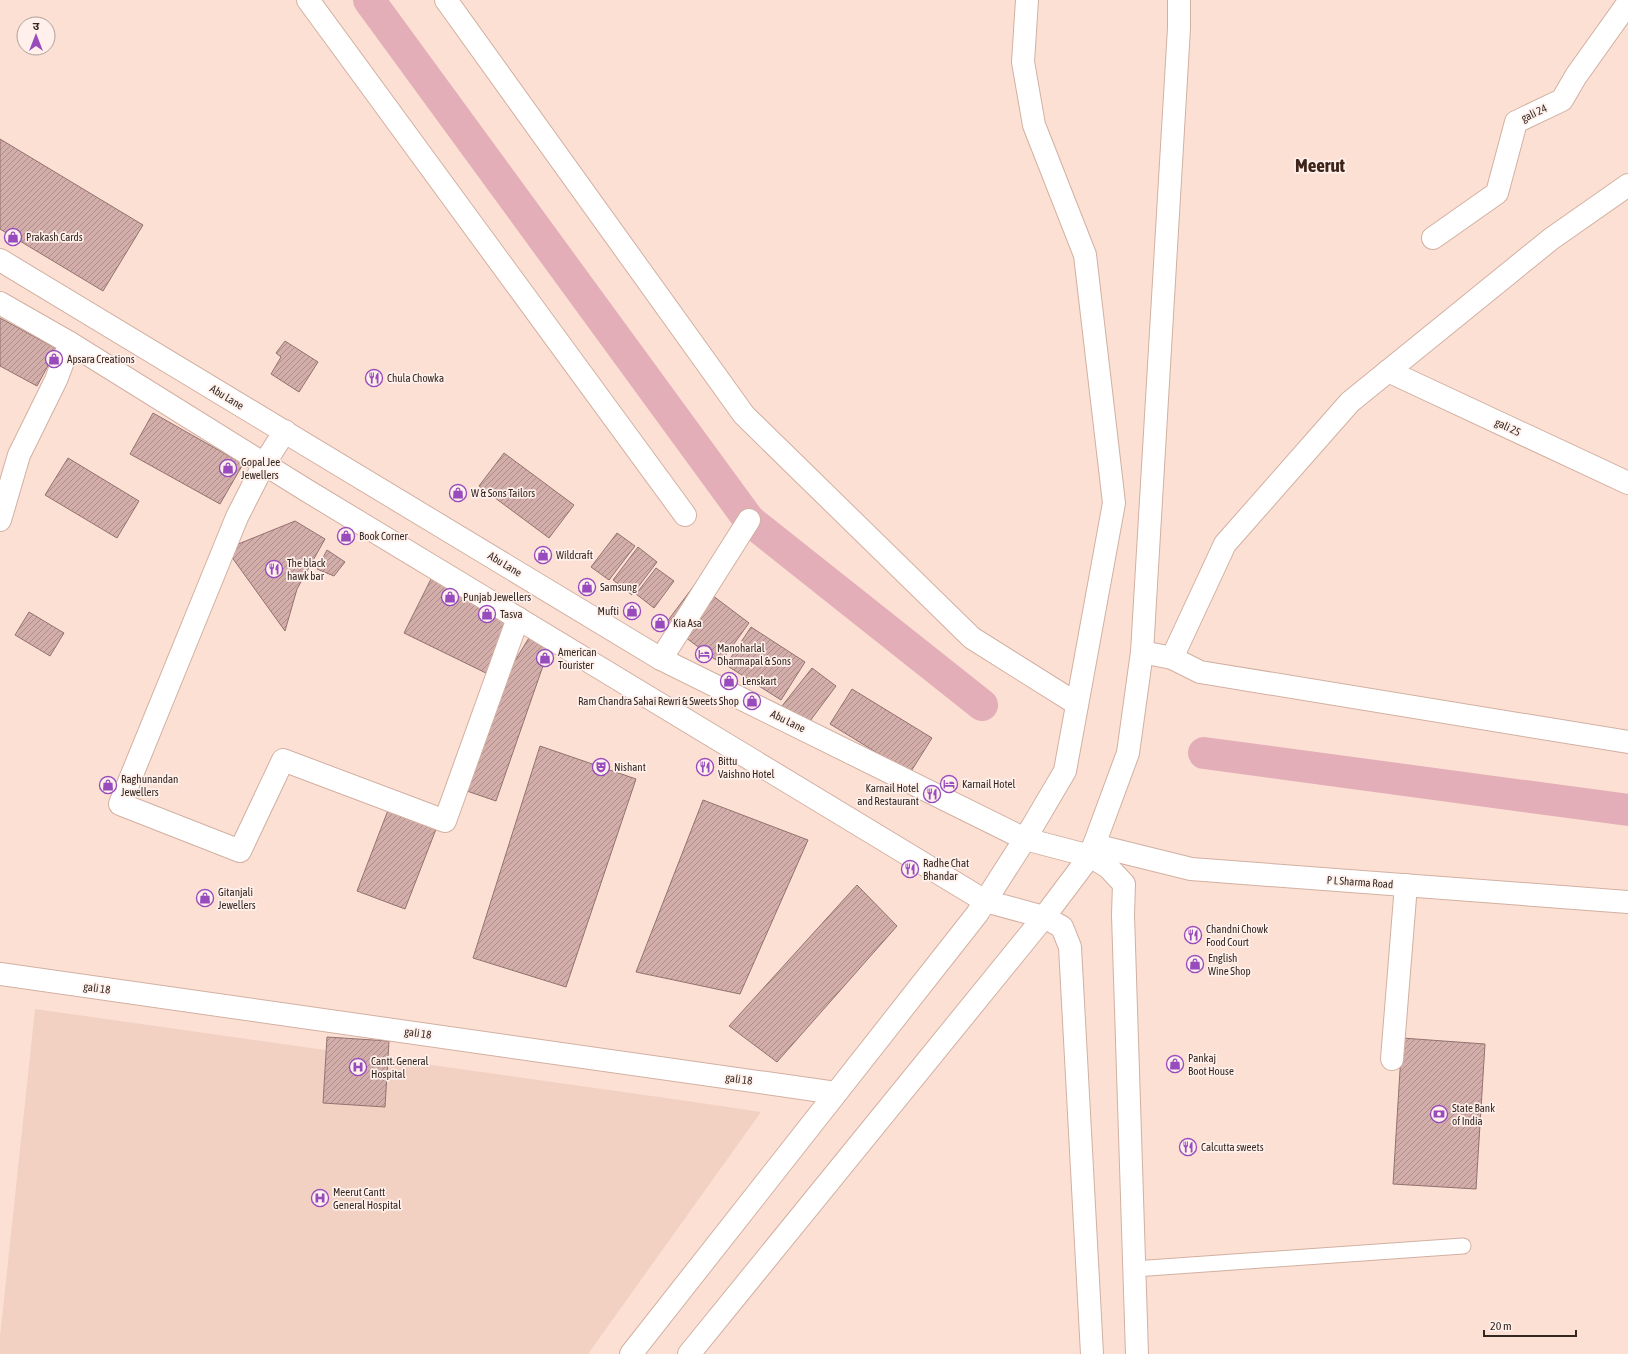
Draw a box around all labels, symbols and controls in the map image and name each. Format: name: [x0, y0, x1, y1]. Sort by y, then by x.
north arrow: [16, 16, 56, 56]
text: उ: [33, 20, 40, 32]
street label: gali 24: [1519, 102, 1549, 124]
district label: Meerut: [1295, 154, 1346, 176]
shop icon: Prakash Cards: [3, 227, 23, 247]
place label: Prakash Cards: [26, 231, 83, 243]
shop icon: Apsara Creations: [44, 349, 64, 369]
place label: Apsara Creations: [67, 353, 135, 365]
restaurant icon: Chula Chowka: [364, 368, 384, 388]
place label: Chula Chowka: [387, 372, 444, 384]
street label: Abu Lane: [208, 382, 246, 412]
street label: gali 25: [1493, 416, 1523, 438]
place label: Gopal Jee Jewellers: [241, 456, 280, 481]
shop icon: Gopal Jee Jewellers: [218, 458, 238, 478]
shop icon: W & Sons Tailors: [448, 483, 468, 503]
place label: W & Sons Tailors: [471, 487, 535, 499]
shop icon: Book Corner: [336, 526, 356, 546]
place label: Book Corner: [359, 530, 409, 542]
shop icon: Wildcraft: [533, 545, 553, 565]
street label: Abu Lane: [486, 549, 524, 579]
place label: Wildcraft: [556, 549, 593, 561]
place label: The black hawk bar: [287, 557, 326, 582]
restaurant icon: The black hawk bar: [264, 559, 284, 579]
shop icon: Samsung: [577, 577, 597, 597]
place label: Samsung: [600, 581, 637, 593]
shop icon: Punjab Jewellers: [440, 587, 460, 607]
place label: Punjab Jewellers: [463, 591, 531, 603]
shop icon: Mufti: [622, 601, 642, 621]
shop icon: Tasva: [477, 604, 497, 624]
place label: Mufti: [598, 605, 619, 617]
place label: Tasva: [500, 608, 523, 620]
shop icon: Kia Asa: [650, 613, 670, 633]
place label: Kia Asa: [673, 617, 702, 629]
place label: Manoharlal Dharmapal & Sons: [717, 642, 791, 667]
hotel icon: Manoharlal Dharmapal & Sons: [694, 644, 714, 664]
place label: American Tourister: [558, 646, 597, 671]
shop icon: American Tourister: [535, 648, 555, 668]
shop icon: Lenskart: [719, 671, 739, 691]
place label: Lenskart: [742, 675, 777, 687]
shop icon: Ram Chandra Sahai Rewri & Sweets Shop: [742, 691, 762, 711]
place label: Ram Chandra Sahai Rewri & Sweets Shop: [578, 695, 739, 707]
street label: Abu Lane: [769, 707, 807, 735]
place label: Bittu Vaishno Hotel: [718, 755, 775, 780]
theatre icon: Nishant: [591, 757, 611, 777]
restaurant icon: Bittu Vaishno Hotel: [695, 757, 715, 777]
place label: Nishant: [614, 761, 646, 773]
place label: Raghunandan Jewellers: [121, 773, 178, 798]
hotel icon: Karnail Hotel: [939, 774, 959, 794]
shop icon: Raghunandan Jewellers: [98, 775, 118, 795]
place label: Karnail Hotel: [962, 778, 1016, 790]
place label: Karnail Hotel and Restaurant: [857, 782, 919, 807]
restaurant icon: Karnail Hotel and Restaurant: [922, 784, 942, 804]
place label: Radhe Chat Bhandar: [923, 857, 969, 882]
restaurant icon: Radhe Chat Bhandar: [900, 859, 920, 879]
street label: P L Sharma Road: [1326, 874, 1394, 890]
place label: Gitanjali Jewellers: [218, 886, 256, 911]
shop icon: Gitanjali Jewellers: [195, 888, 215, 908]
place label: Chandni Chowk Food Court: [1206, 923, 1268, 948]
restaurant icon: Chandni Chowk Food Court: [1183, 925, 1203, 945]
place label: English Wine Shop: [1208, 952, 1251, 977]
shop icon: English Wine Shop: [1185, 954, 1205, 974]
street label: gali 18: [83, 980, 111, 996]
street label: gali 18: [404, 1025, 432, 1041]
place label: Pankaj Boot House: [1188, 1052, 1234, 1077]
shop icon: Pankaj Boot House: [1165, 1054, 1185, 1074]
place label: Cantt. General Hospital: [371, 1055, 428, 1080]
hospital icon: Cantt. General Hospital: [348, 1057, 368, 1077]
street label: gali 18: [725, 1071, 753, 1087]
place label: State Bank of India: [1452, 1102, 1495, 1127]
bank icon: State Bank of India: [1429, 1104, 1449, 1124]
restaurant icon: Calcutta sweets: [1178, 1137, 1198, 1157]
place label: Calcutta sweets: [1201, 1141, 1264, 1153]
place label: Meerut Cantt General Hospital: [333, 1186, 401, 1211]
hospital icon: Meerut Cantt General Hospital: [310, 1188, 330, 1208]
scale bar: [1484, 1312, 1576, 1338]
text: 20 m: [1490, 1319, 1512, 1333]

